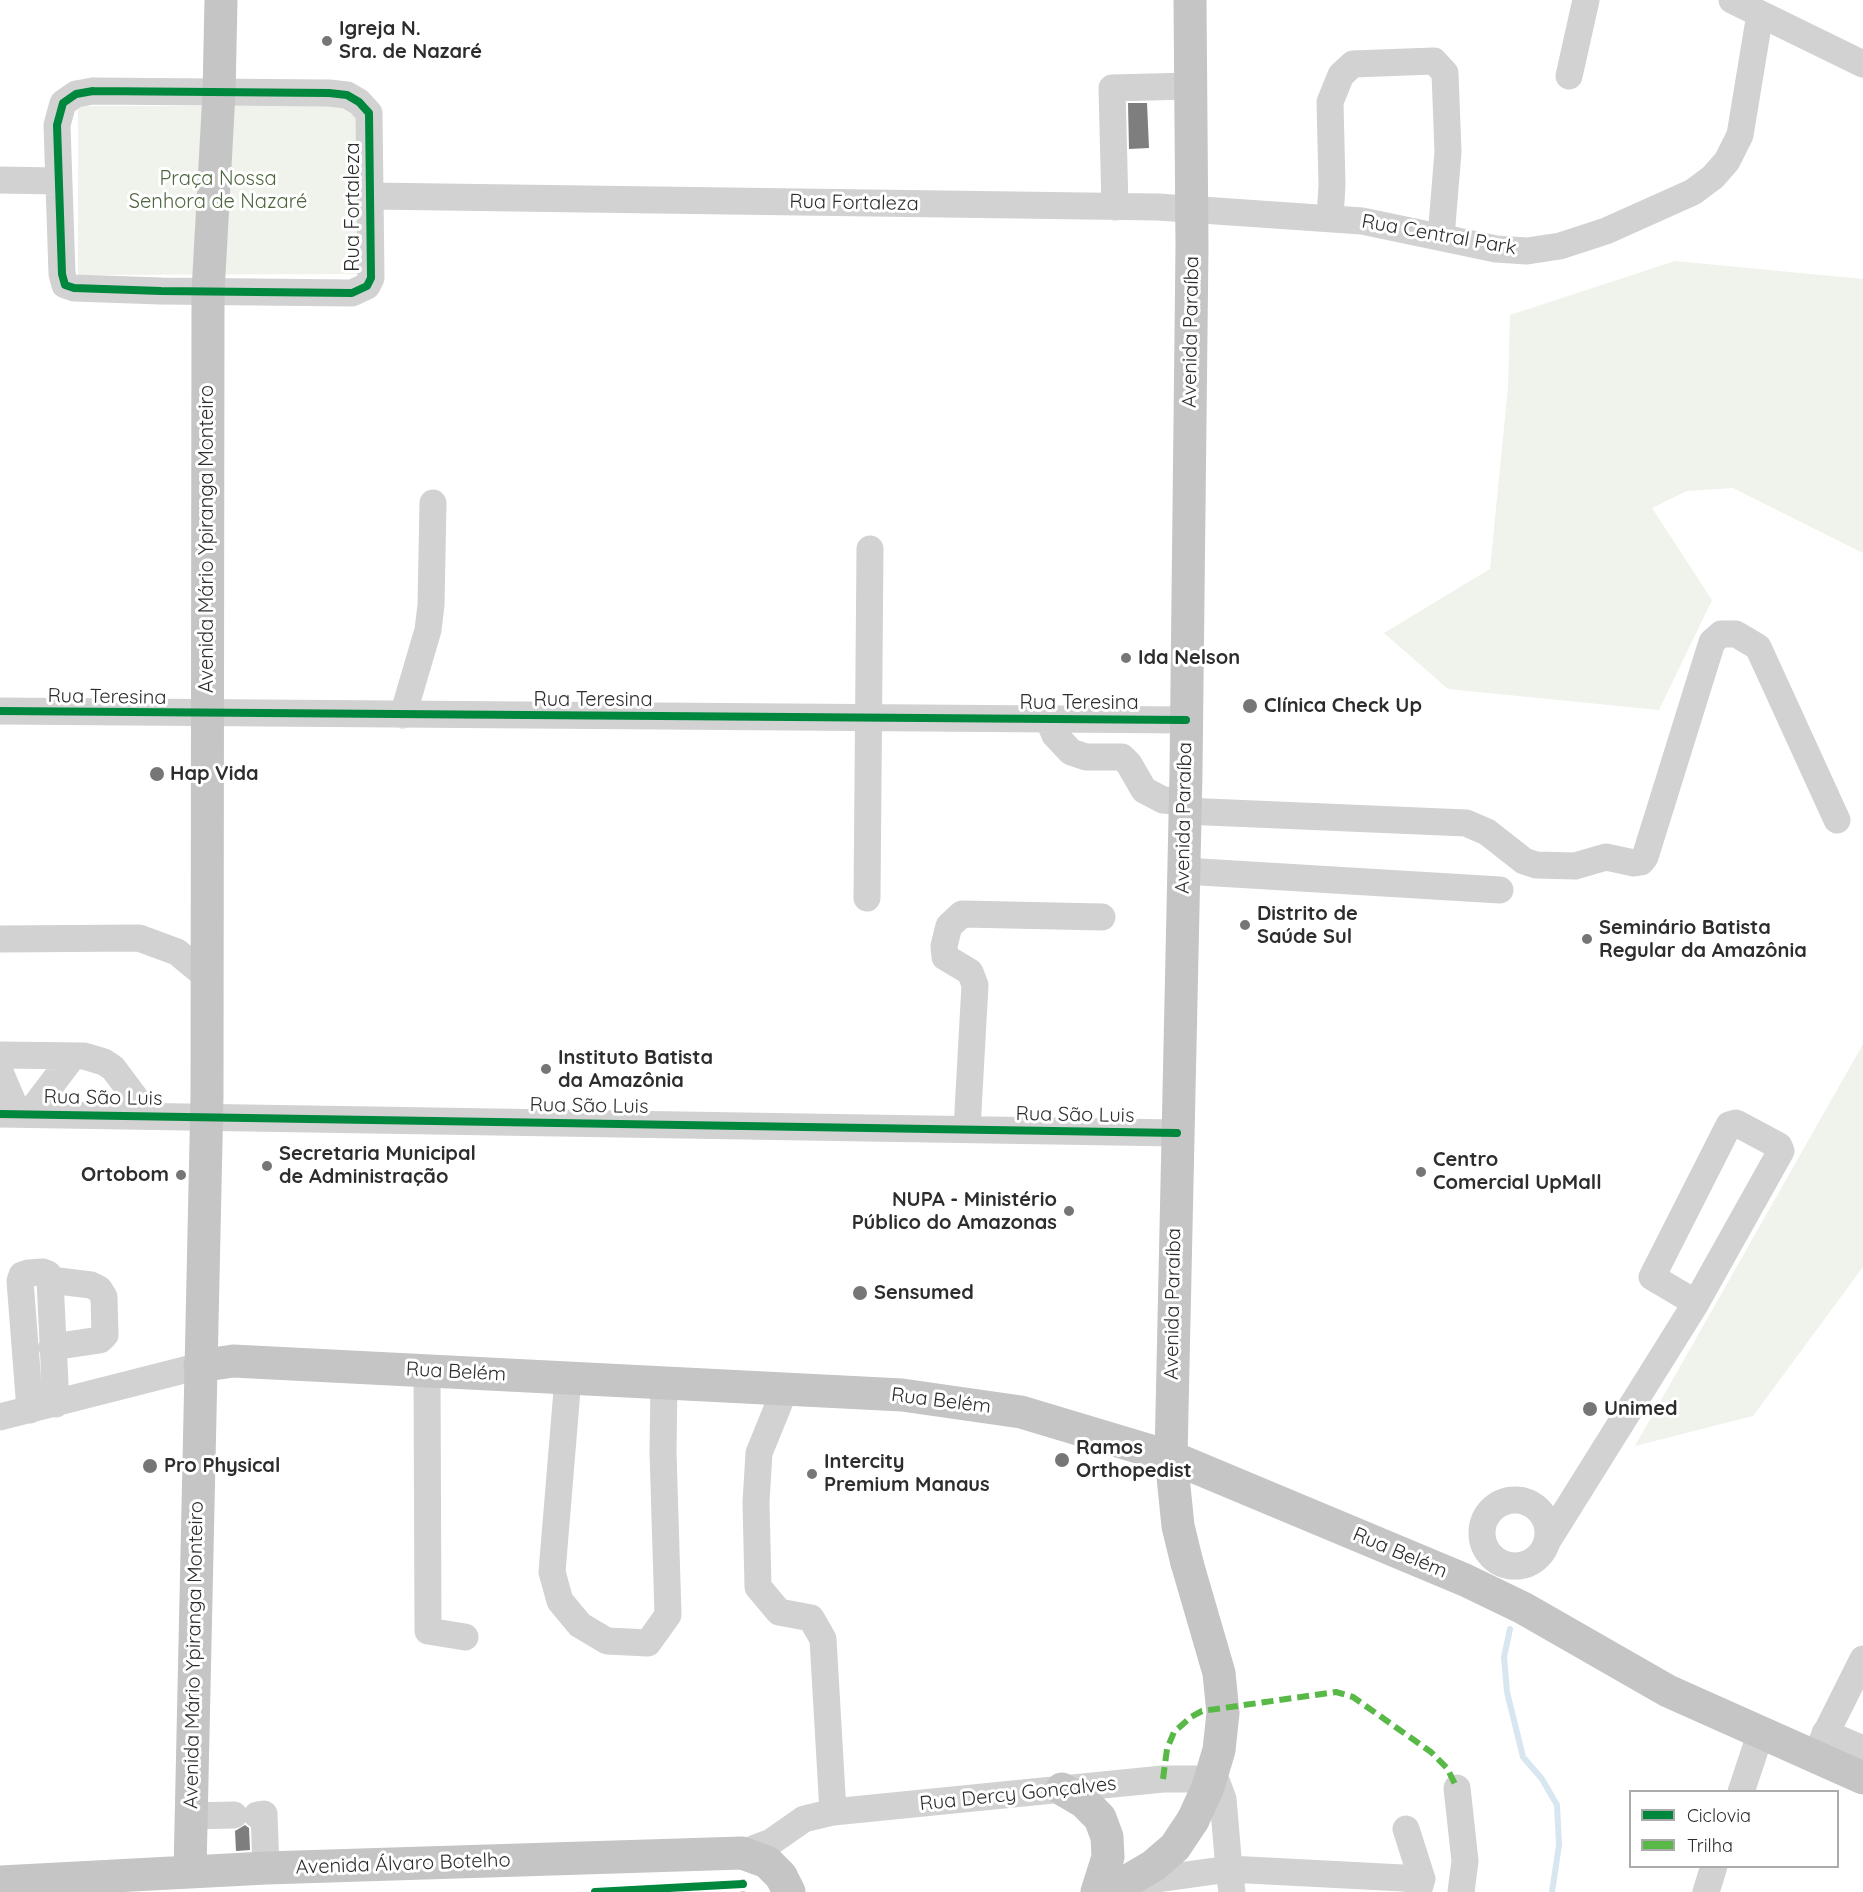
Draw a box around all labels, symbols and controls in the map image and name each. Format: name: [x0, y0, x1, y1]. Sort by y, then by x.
place label: Igreja N. Sra. de Nazaré: [339, 17, 482, 64]
marker: Igreja N. Sra. de Nazaré: [320, 34, 334, 48]
street label: Rua Fortaleza: [341, 142, 365, 272]
park label: Praça Nossa Senhora de Nazaré: [129, 167, 307, 214]
street label: Rua Fortaleza: [789, 190, 919, 216]
street label: Rua Central Park: [1360, 210, 1518, 260]
street label: Avenida Paraíba: [1178, 256, 1204, 408]
street label: Avenida Mário Ypiranga Monteiro: [195, 385, 219, 693]
place label: Ida Nelson: [1138, 646, 1240, 670]
marker: Ida Nelson: [1119, 651, 1133, 665]
street label: Rua Teresina: [47, 684, 167, 710]
street label: Rua Teresina: [533, 688, 653, 712]
street label: Rua Teresina: [1019, 691, 1139, 715]
place label: Clínica Check Up: [1264, 694, 1422, 718]
marker: Clínica Check Up: [1241, 697, 1259, 715]
street label: Avenida Paraíba: [1171, 742, 1197, 894]
place label: Hap Vida: [170, 762, 258, 786]
marker: Hap Vida: [148, 765, 166, 783]
place label: Distrito de Saúde Sul: [1257, 902, 1358, 949]
place label: Seminário Batista Regular da Amazônia: [1599, 916, 1807, 963]
marker: Distrito de Saúde Sul: [1238, 918, 1252, 932]
marker: Seminário Batista Regular da Amazônia: [1580, 932, 1594, 946]
place label: Instituto Batista da Amazônia: [558, 1046, 713, 1093]
marker: Instituto Batista da Amazônia: [539, 1062, 553, 1076]
street label: Rua São Luis: [43, 1085, 163, 1111]
street label: Rua São Luis: [529, 1093, 649, 1119]
street label: Rua São Luis: [1015, 1102, 1135, 1128]
place label: Secretaria Municipal de Administração: [279, 1142, 476, 1189]
place label: Centro Comercial UpMall: [1433, 1148, 1602, 1195]
marker: Secretaria Municipal de Administração: [260, 1159, 274, 1173]
place label: Ortobom: [81, 1163, 169, 1187]
marker: Centro Comercial UpMall: [1414, 1165, 1428, 1179]
marker: Ortobom: [174, 1168, 188, 1182]
place label: NUPA - Ministério Público do Amazonas: [852, 1188, 1057, 1235]
marker: NUPA - Ministério Público do Amazonas: [1062, 1204, 1076, 1218]
street label: Avenida Paraíba: [1160, 1228, 1186, 1380]
place label: Sensumed: [874, 1281, 974, 1305]
marker: Sensumed: [851, 1284, 869, 1302]
street label: Rua Belém: [405, 1357, 507, 1387]
street label: Rua Belém: [890, 1383, 992, 1419]
place label: Unimed: [1604, 1397, 1678, 1421]
marker: Unimed: [1581, 1400, 1599, 1418]
place label: Ramos Orthopedist: [1076, 1436, 1192, 1483]
place label: Intercity Premium Manaus: [824, 1450, 990, 1497]
marker: Ramos Orthopedist: [1053, 1451, 1071, 1469]
place label: Pro Physical: [164, 1454, 280, 1478]
marker: Pro Physical: [141, 1457, 159, 1475]
marker: Intercity Premium Manaus: [805, 1467, 819, 1481]
street label: Avenida Mário Ypiranga Monteiro: [179, 1501, 209, 1809]
street label: Rua Belém: [1349, 1522, 1451, 1584]
street label: Rua Dercy Gonçalves: [918, 1772, 1118, 1816]
legend: [1629, 1790, 1839, 1868]
text: Ciclovia: [1687, 1804, 1751, 1827]
text: Trilha: [1687, 1834, 1733, 1857]
street label: Avenida Álvaro Botelho: [295, 1848, 511, 1880]

